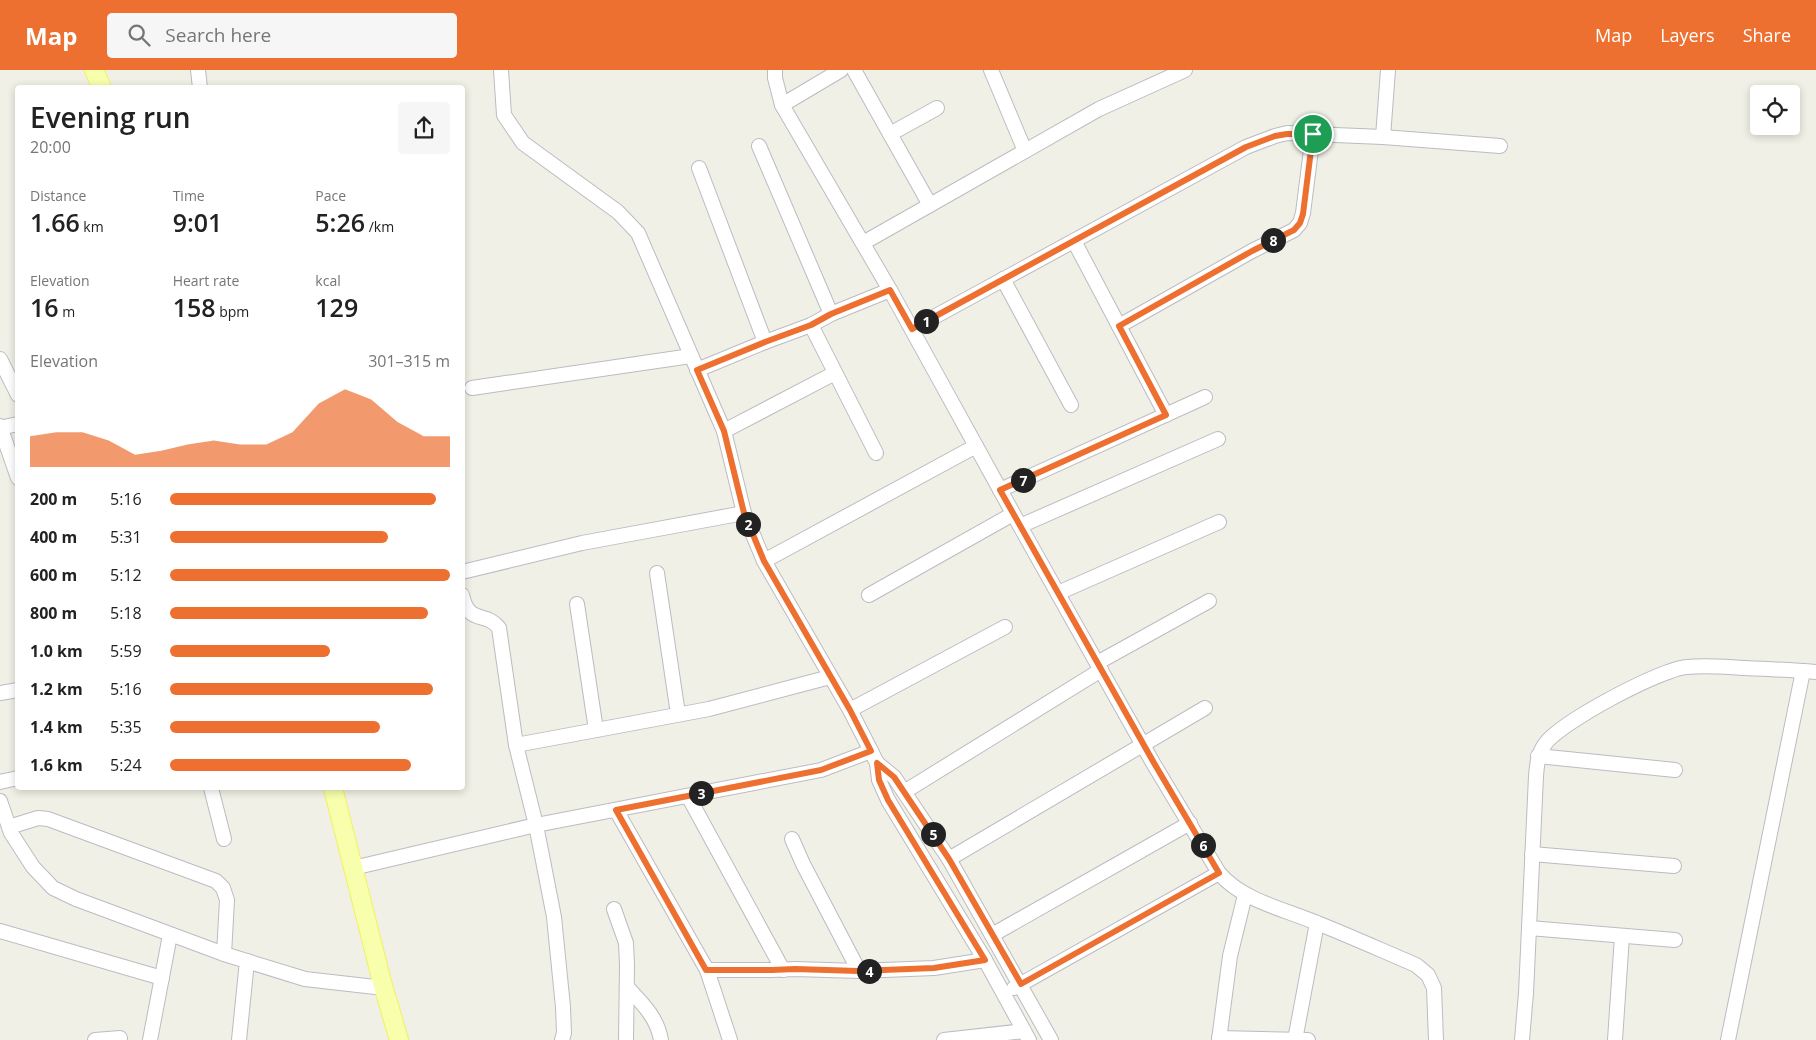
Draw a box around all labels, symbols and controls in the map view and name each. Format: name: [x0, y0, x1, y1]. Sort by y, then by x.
search box: [107, 13, 457, 58]
text: Map: [25, 19, 77, 52]
icon: search: [125, 21, 153, 49]
text: Search here: [165, 22, 271, 48]
text: Map: [1595, 23, 1632, 47]
text: Layers: [1660, 23, 1715, 47]
text: Share: [1743, 23, 1791, 47]
map controls: [1750, 85, 1800, 135]
button: locate: [1750, 85, 1800, 135]
text: Evening run: [30, 98, 191, 136]
button: share: [398, 102, 450, 154]
pin: [1292, 113, 1334, 155]
icon: arrive: [1299, 120, 1327, 148]
text: 20:00: [30, 136, 71, 158]
text: Distance: [30, 186, 86, 205]
text: Time: [173, 186, 205, 205]
text: Pace: [315, 186, 346, 205]
text: 1.66: [30, 205, 80, 239]
text: 9:01: [173, 205, 222, 239]
text: 5:26: [315, 205, 365, 239]
text: km: [80, 217, 104, 236]
text: /km: [365, 217, 394, 236]
pin: 8: [1260, 228, 1286, 252]
text: 8: [1269, 231, 1278, 250]
text: Elevation: [30, 271, 89, 290]
text: Heart rate: [173, 271, 239, 290]
text: kcal: [315, 271, 341, 290]
text: 16: [30, 290, 59, 324]
text: 158: [173, 290, 216, 324]
text: 129: [315, 290, 358, 324]
text: m: [59, 302, 75, 321]
text: bpm: [216, 302, 249, 321]
pin: 1: [914, 308, 938, 334]
text: 1: [922, 312, 931, 331]
text: Elevation: [30, 350, 98, 372]
text: 301–315 m: [368, 350, 450, 372]
pin: 7: [1010, 468, 1036, 492]
text: 7: [1019, 471, 1028, 490]
text: 200 m: [30, 488, 77, 510]
text: 5:16: [110, 488, 142, 510]
pin: 2: [736, 512, 760, 536]
text: 2: [744, 515, 753, 534]
text: 400 m: [30, 526, 77, 548]
text: 5:31: [110, 526, 142, 548]
text: 600 m: [30, 564, 77, 586]
text: 5:12: [110, 564, 142, 586]
text: 800 m: [30, 602, 77, 624]
text: 5:18: [110, 602, 142, 624]
text: 1.0 km: [30, 640, 83, 662]
text: 5:59: [110, 640, 142, 662]
text: 1.2 km: [30, 678, 83, 700]
text: 5:16: [110, 678, 142, 700]
text: 1.4 km: [30, 716, 83, 738]
text: 5:35: [110, 716, 142, 738]
text: 1.6 km: [30, 754, 83, 776]
text: 5:24: [110, 754, 142, 776]
pin: 3: [688, 780, 714, 806]
text: 3: [697, 784, 706, 803]
pin: 5: [920, 822, 946, 846]
text: 5: [929, 825, 938, 844]
pin: 6: [1190, 832, 1216, 858]
text: 6: [1199, 836, 1208, 855]
pin: 4: [856, 958, 882, 984]
text: 4: [865, 962, 874, 981]

